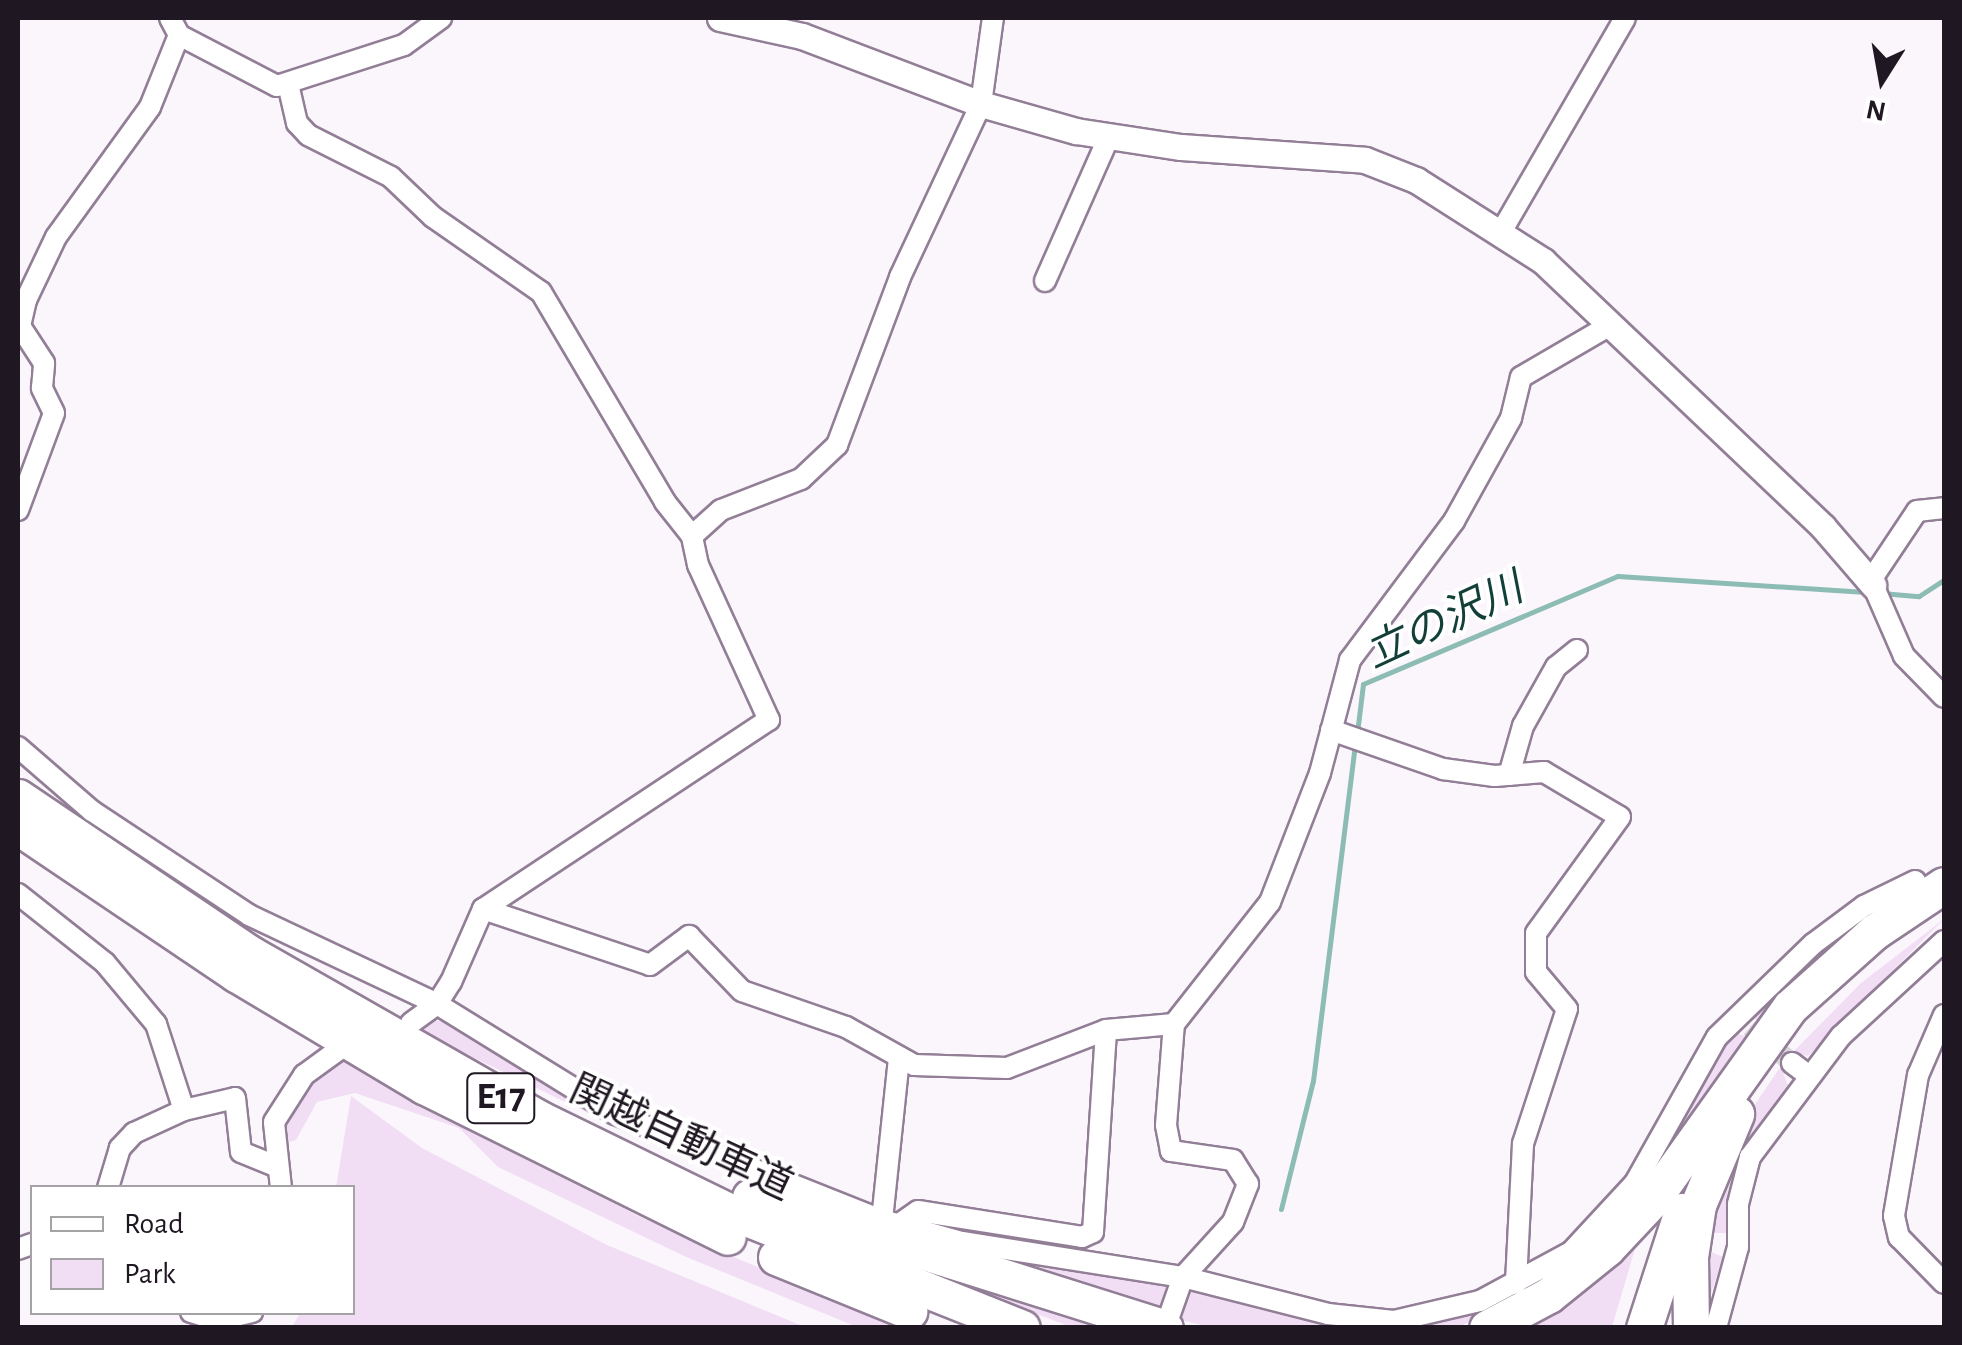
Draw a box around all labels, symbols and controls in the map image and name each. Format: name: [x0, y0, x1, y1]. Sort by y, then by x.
north arrow: [1832, 30, 1932, 130]
text: N: [1864, 94, 1889, 125]
water label: 立の沢川: [1357, 563, 1531, 679]
road number: E17: [466, 1065, 536, 1131]
street label: 関越自動車道: [562, 1066, 800, 1210]
legend: [30, 1185, 355, 1315]
text: Road: [124, 1209, 184, 1239]
text: Park: [124, 1259, 176, 1289]

